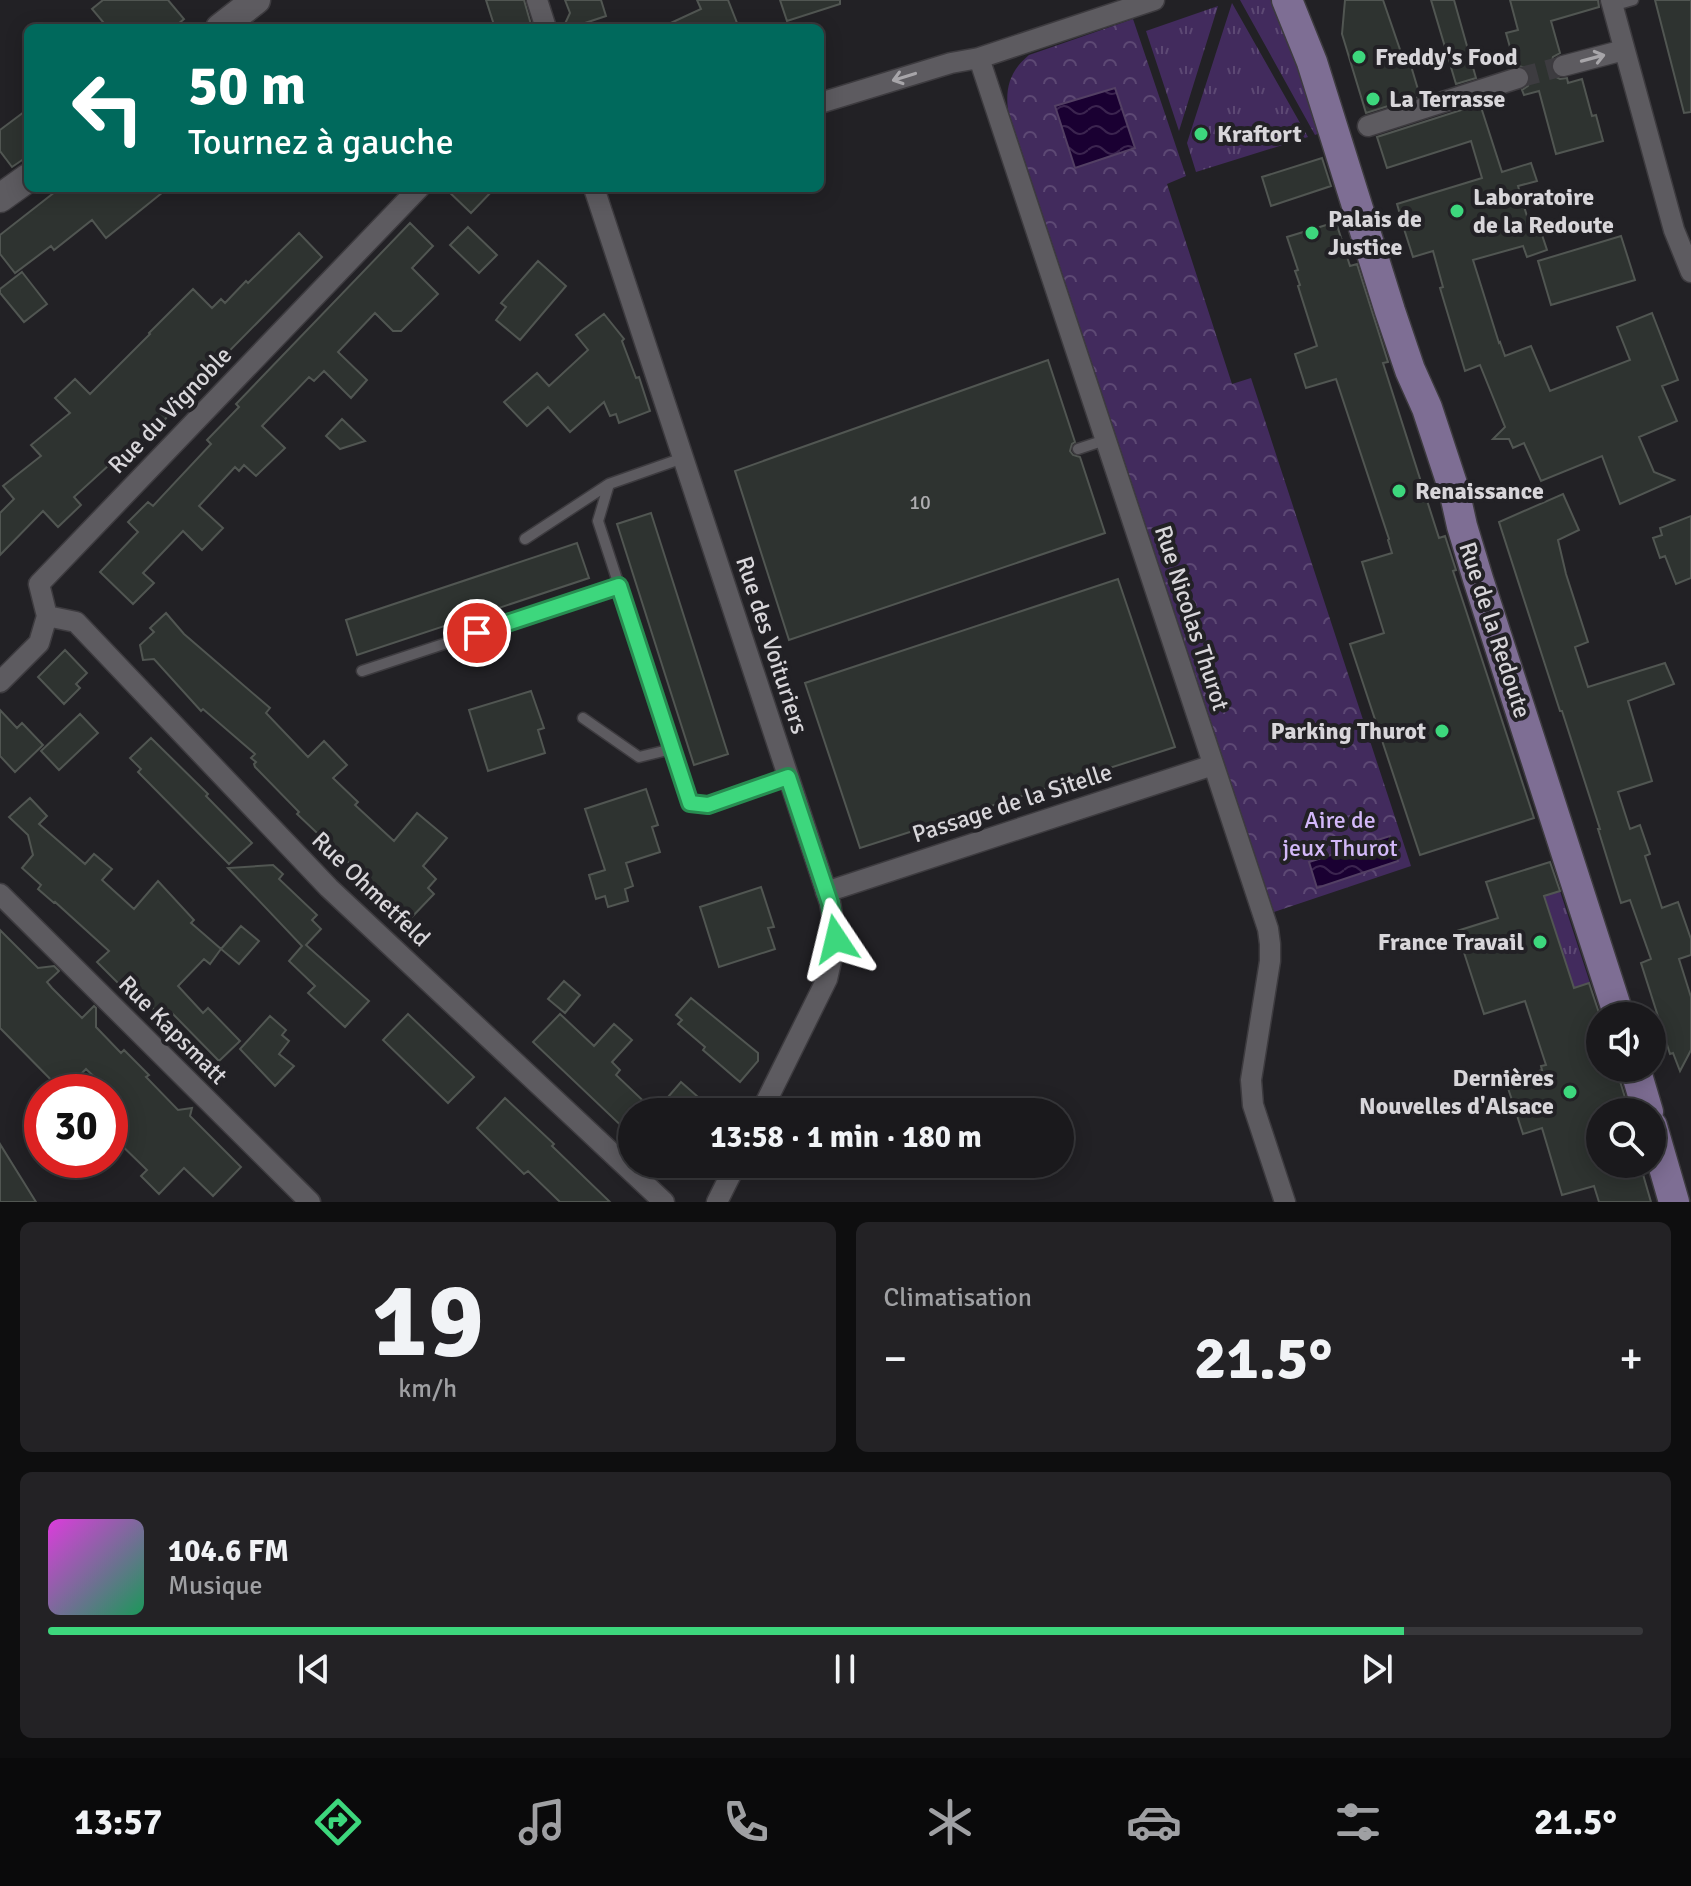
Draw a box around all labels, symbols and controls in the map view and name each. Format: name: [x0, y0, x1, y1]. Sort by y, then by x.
place label: Freddy's Food: [1375, 42, 1518, 72]
marker: Freddy's Food: [1350, 48, 1368, 66]
one-way arrow: [1580, 49, 1606, 64]
text: 50 m: [188, 51, 306, 120]
icon: left: [56, 56, 160, 160]
one-way arrow: [892, 71, 917, 85]
place label: La Terrasse: [1389, 84, 1506, 114]
marker: La Terrasse: [1364, 90, 1382, 108]
place label: Kraftort: [1217, 119, 1302, 149]
text: Tournez à gauche: [188, 120, 454, 165]
marker: Kraftort: [1192, 125, 1210, 143]
place label: Laboratoire de la Redoute: [1473, 182, 1614, 240]
marker: Laboratoire de la Redoute: [1448, 202, 1466, 220]
place label: Palais de Justice: [1328, 204, 1422, 262]
marker: Palais de Justice: [1303, 224, 1321, 242]
street label: Rue du Vignoble: [102, 340, 238, 480]
place label: Renaissance: [1415, 476, 1544, 506]
marker: Renaissance: [1390, 482, 1408, 500]
house number: 10: [909, 490, 931, 515]
street label: Rue Nicolas Thurot: [1148, 522, 1236, 714]
street label: Rue de la Redoute: [1452, 538, 1538, 722]
street label: Rue des Voituriers: [729, 552, 815, 738]
pin: [443, 599, 511, 667]
icon: arrive: [455, 611, 499, 655]
place label: Parking Thurot: [1271, 716, 1426, 746]
marker: Parking Thurot: [1433, 722, 1451, 740]
street label: Passage de la Sitelle: [908, 757, 1116, 849]
park label: Aire de jeux Thurot: [1282, 805, 1398, 863]
street label: Rue Ohmetfeld: [306, 825, 436, 953]
position arrow: [794, 897, 878, 981]
place label: France Travail: [1378, 927, 1524, 957]
marker: France Travail: [1531, 933, 1549, 951]
street label: Rue Kapsmatt: [112, 969, 234, 1091]
map controls: [1586, 1002, 1666, 1178]
button: sound: [1586, 1002, 1666, 1082]
place label: Dernières Nouvelles d'Alsace: [1359, 1063, 1554, 1121]
speed limit sign: 30: [24, 1074, 128, 1178]
marker: Dernières Nouvelles d'Alsace: [1561, 1083, 1579, 1101]
button: search: [1586, 1098, 1666, 1178]
text: 13:58 · 1 min · 180 m: [710, 1119, 982, 1156]
text: 19: [372, 1257, 484, 1385]
text: Climatisation: [884, 1282, 1032, 1314]
text: 21.5°: [1194, 1322, 1332, 1396]
text: −: [884, 1332, 907, 1386]
text: +: [1619, 1332, 1643, 1386]
text: km/h: [398, 1373, 457, 1405]
text: 104.6 FM: [168, 1533, 289, 1570]
text: Musique: [168, 1570, 263, 1602]
icon: previous: [292, 1647, 336, 1691]
icon: pause: [823, 1647, 867, 1691]
icon: next: [1355, 1647, 1399, 1691]
icon: directions: [310, 1794, 366, 1850]
icon: music: [514, 1794, 570, 1850]
icon: phone: [718, 1794, 774, 1850]
icon: climate: [922, 1794, 978, 1850]
icon: car: [1126, 1794, 1182, 1850]
icon: filters: [1330, 1794, 1386, 1850]
text: 13:57: [74, 1800, 162, 1845]
text: 21.5°: [1534, 1800, 1617, 1845]

